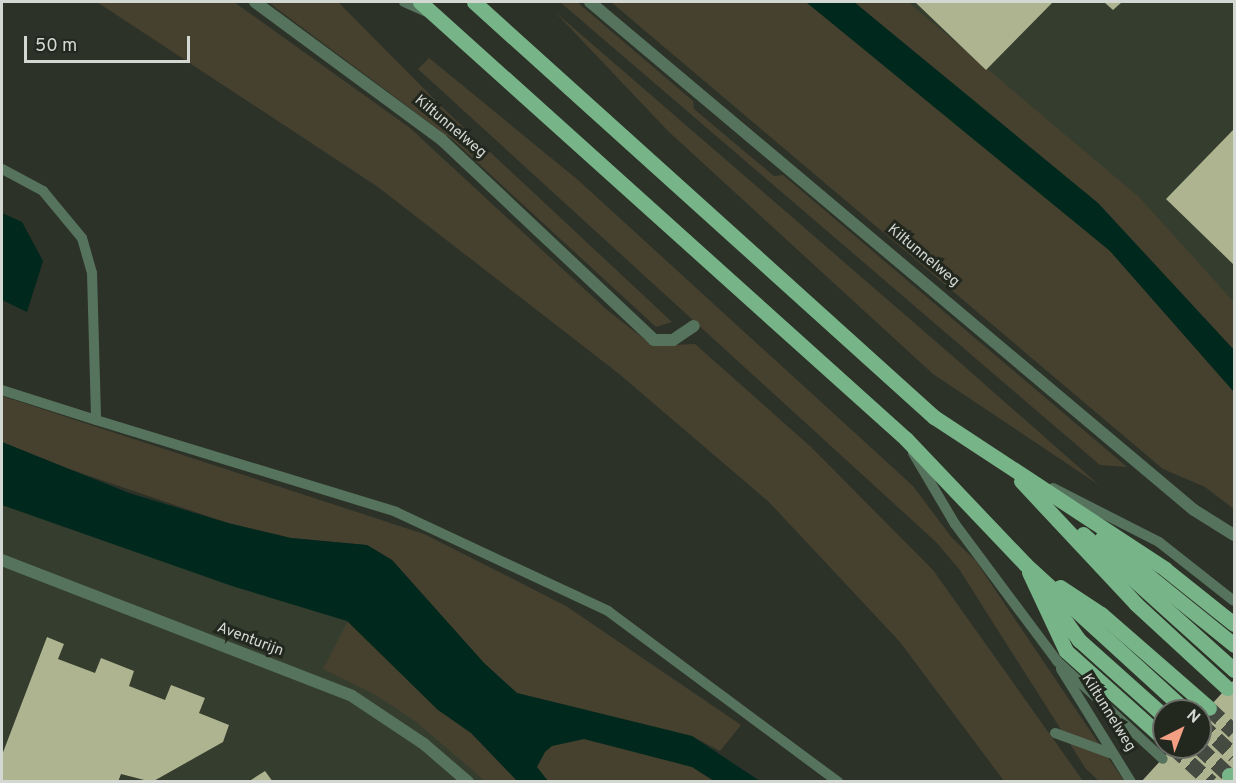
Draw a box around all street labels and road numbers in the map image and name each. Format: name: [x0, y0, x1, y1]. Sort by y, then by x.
street label: Kiltunnelweg: [410, 92, 490, 162]
street label: Kiltunnelweg: [883, 221, 963, 291]
street label: Aventurijn: [214, 619, 286, 661]
street label: Kiltunnelweg: [1077, 671, 1139, 755]

